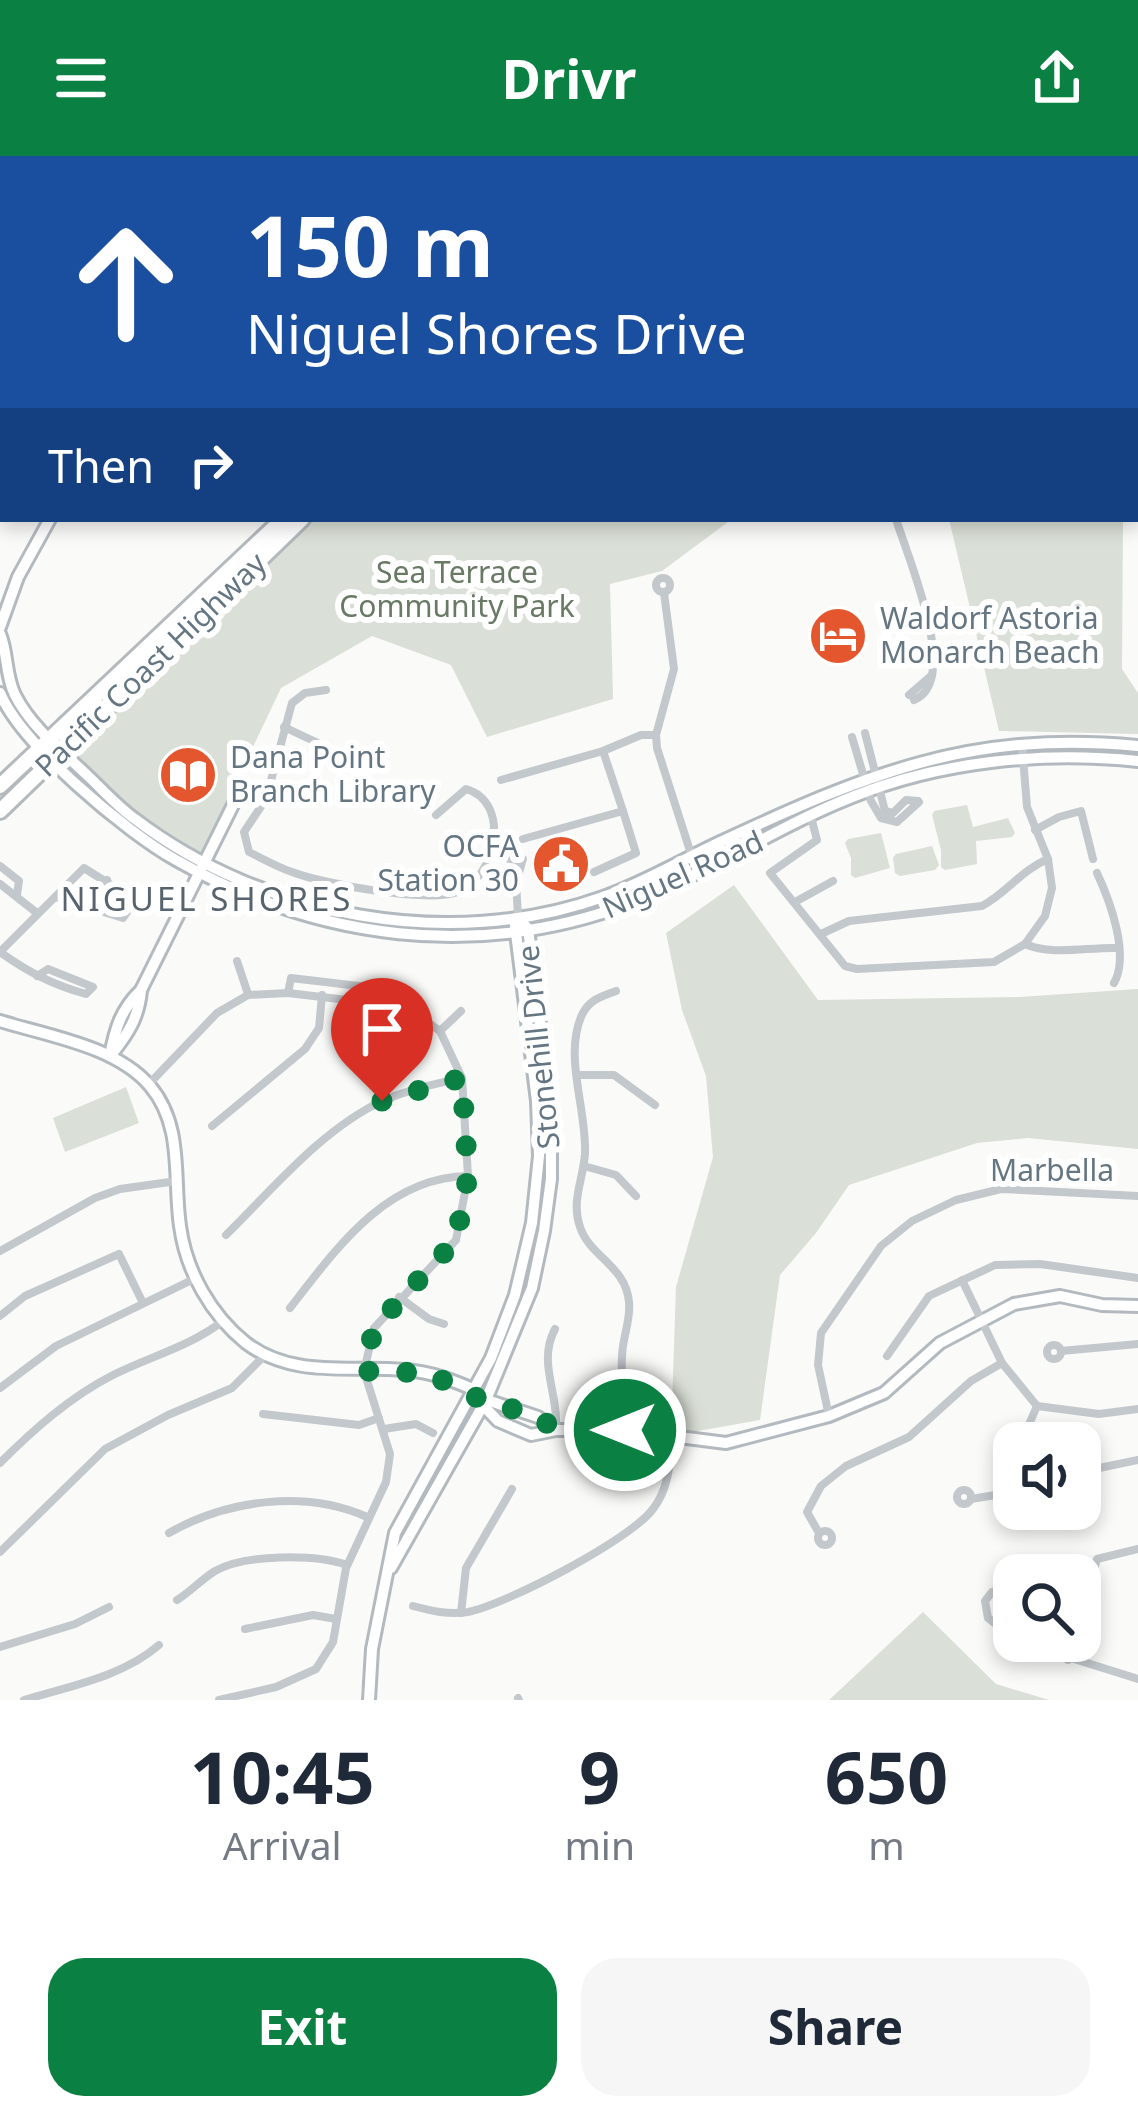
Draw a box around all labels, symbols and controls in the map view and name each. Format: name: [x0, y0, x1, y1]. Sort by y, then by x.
text: Drivr: [502, 41, 636, 115]
icon: menu: [48, 45, 114, 111]
icon: share: [1024, 45, 1090, 111]
text: 150 m: [246, 187, 494, 302]
icon: ahead: [48, 204, 204, 360]
text: Niguel Shores Drive: [246, 296, 747, 370]
icon: right: [178, 432, 244, 498]
text: Then: [48, 435, 154, 496]
street label: Pacific Coast Highway: [25, 542, 275, 785]
park label: Sea Terrace Community Park: [339, 551, 575, 626]
place label: Waldorf Astoria Monarch Beach: [880, 597, 1099, 672]
hotel icon: Waldorf Astoria Monarch Beach: [807, 605, 869, 667]
place label: Dana Point Branch Library: [230, 736, 436, 811]
library icon: Dana Point Branch Library: [157, 744, 219, 806]
street label: Niguel Road: [595, 820, 769, 927]
place label: OCFA Station 30: [377, 825, 520, 900]
public building icon: OCFA Station 30: [530, 833, 592, 895]
district label: NIGUEL SHORES: [61, 876, 353, 921]
street label: Stonehill Drive: [506, 943, 569, 1151]
pin: [331, 978, 433, 1101]
icon: arrive: [349, 996, 415, 1062]
street label: Marbella: [990, 1149, 1114, 1190]
position arrow: [562, 1367, 688, 1493]
map controls: [993, 1422, 1101, 1662]
button: sound: [993, 1422, 1101, 1530]
button: search: [993, 1554, 1101, 1662]
text: 10:45: [190, 1727, 375, 1825]
text: 9: [579, 1727, 620, 1825]
text: 650: [825, 1727, 948, 1825]
text: Arrival: [223, 1818, 342, 1871]
text: min: [564, 1818, 635, 1871]
text: m: [868, 1818, 905, 1871]
button: Exit: [48, 1958, 557, 2096]
button: Share: [581, 1958, 1090, 2096]

